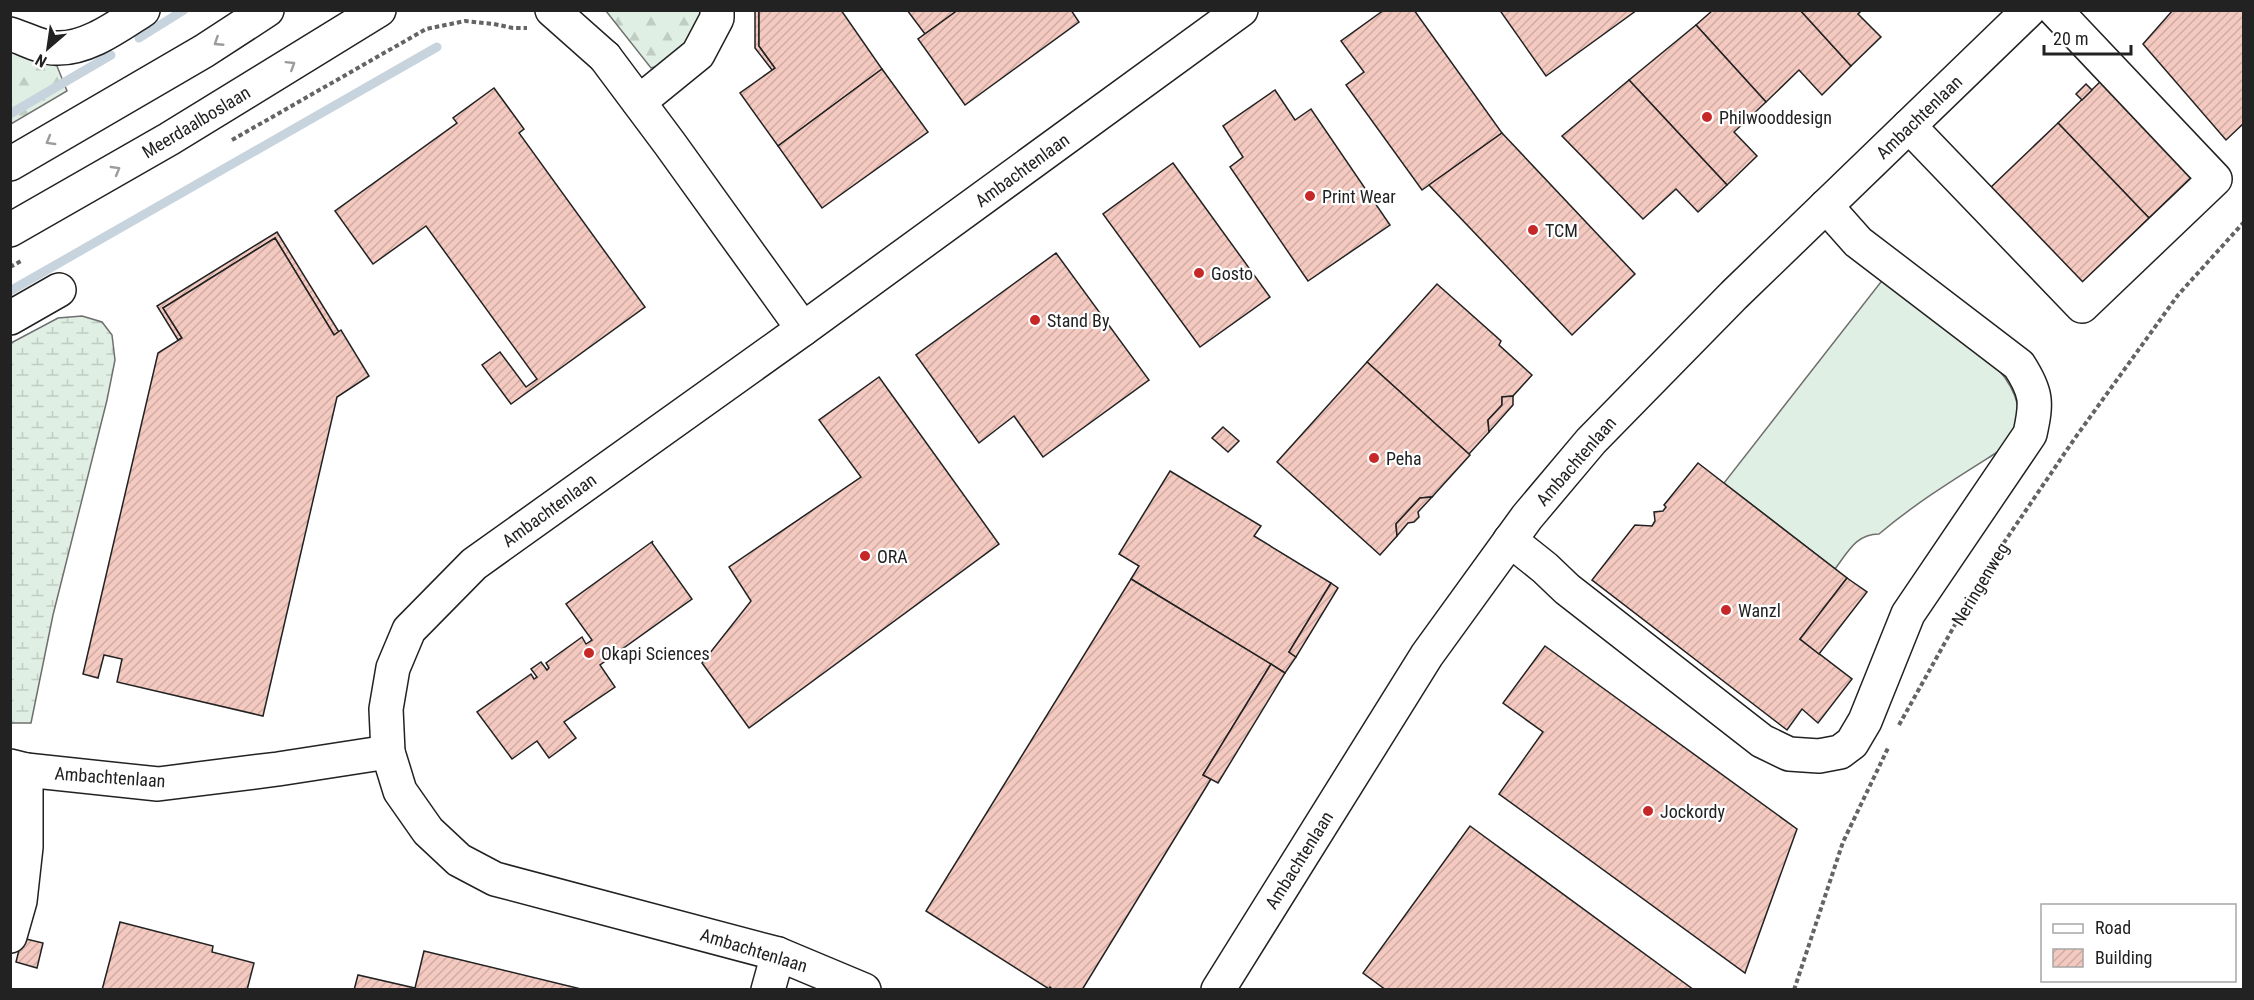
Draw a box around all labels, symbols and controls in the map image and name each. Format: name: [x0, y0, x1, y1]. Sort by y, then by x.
north arrow: [18, 18, 78, 78]
scale bar: [2044, 18, 2131, 56]
text: 20 m: [2053, 28, 2088, 49]
one-way arrow: [213, 35, 224, 46]
text: N: [32, 50, 50, 71]
one-way arrow: [285, 60, 295, 72]
street label: Ambachtenlaan: [1872, 71, 1966, 163]
street label: Meerdaalboslaan: [138, 82, 254, 162]
place label: Philwooddesign: [1719, 107, 1832, 128]
marker: Philwooddesign: [1700, 110, 1714, 124]
street label: Ambachtenlaan: [971, 129, 1073, 211]
one-way arrow: [46, 134, 56, 146]
one-way arrow: [110, 165, 120, 177]
place label: Print Wear: [1322, 186, 1396, 207]
marker: Print Wear: [1303, 189, 1317, 203]
place label: TCM: [1545, 220, 1578, 241]
marker: TCM: [1526, 223, 1540, 237]
place label: Gosto: [1211, 263, 1253, 284]
marker: Gosto: [1192, 266, 1206, 280]
place label: Stand By: [1047, 310, 1110, 331]
marker: Stand By: [1028, 313, 1042, 327]
street label: Ambachtenlaan: [1532, 412, 1620, 510]
place label: Peha: [1386, 448, 1422, 469]
marker: Peha: [1367, 451, 1381, 465]
street label: Ambachtenlaan: [498, 469, 600, 551]
street label: Neringenweg: [1947, 539, 2013, 629]
place label: ORA: [877, 546, 908, 567]
marker: ORA: [858, 549, 872, 563]
place label: Wanzl: [1738, 600, 1781, 621]
marker: Wanzl: [1719, 603, 1733, 617]
place label: Okapi Sciences: [601, 643, 710, 664]
marker: Okapi Sciences: [582, 646, 596, 660]
street label: Ambachtenlaan: [54, 763, 166, 791]
place label: Jockordy: [1660, 801, 1725, 822]
marker: Jockordy: [1641, 804, 1655, 818]
street label: Ambachtenlaan: [1261, 807, 1337, 913]
legend: [2041, 904, 2236, 982]
text: Road: [2095, 917, 2131, 938]
street label: Ambachtenlaan: [698, 924, 810, 976]
text: Building: [2095, 947, 2152, 968]

